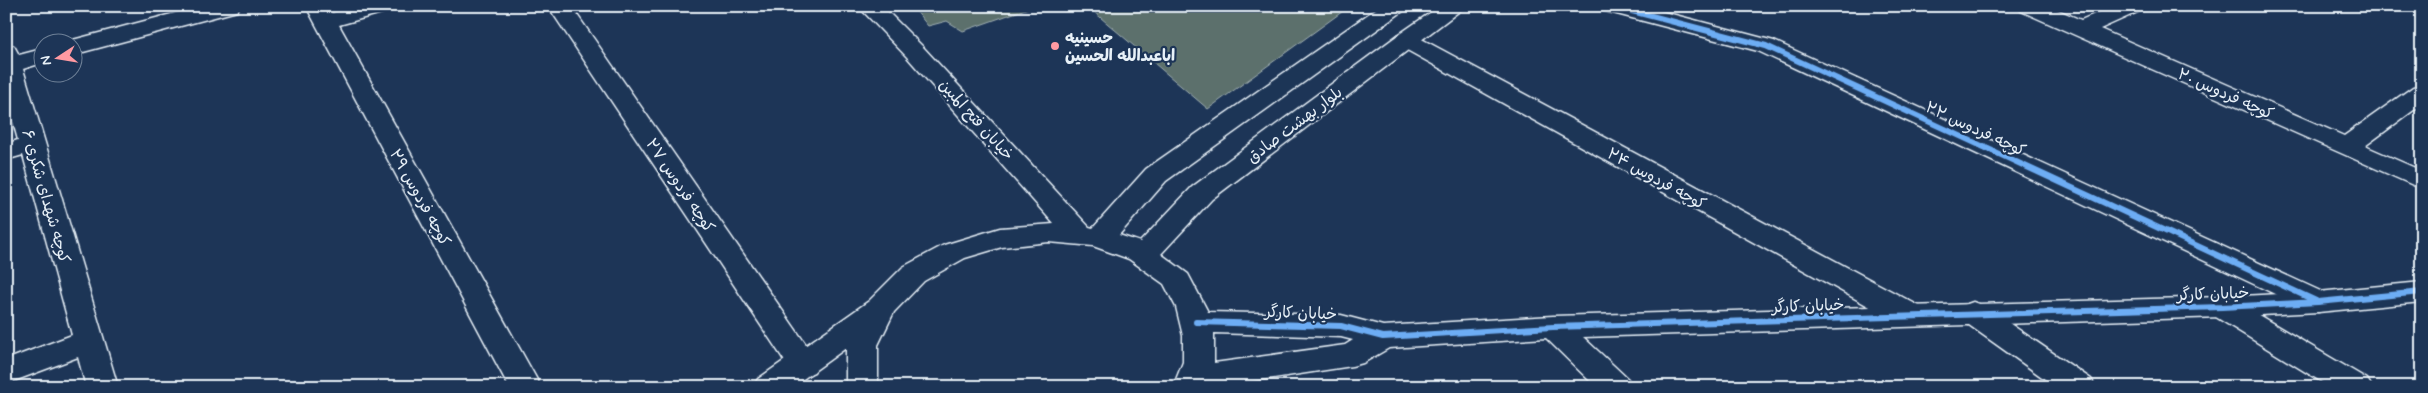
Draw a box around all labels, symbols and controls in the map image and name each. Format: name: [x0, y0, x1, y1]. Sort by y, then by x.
place label: حسینیه اباعبدالله الحسین: [1065, 28, 1175, 67]
north arrow: [32, 32, 82, 82]
marker: حسینیه اباعبدالله الحسین: [1049, 40, 1061, 52]
text: N: [36, 54, 56, 67]
street label: کوچه فردوس ۲۰: [2174, 64, 2277, 125]
street label: خیابان فتح المبین: [934, 75, 1018, 165]
street label: بلوار بهشت صادق: [1243, 82, 1347, 168]
street label: کوچه فردوس ۲۲: [1922, 97, 2029, 162]
street label: کوچه شهدای شکری ۶: [16, 127, 75, 266]
street label: کوچه فردوس ۲۷: [641, 135, 719, 237]
street label: کوچه فردوس ۲۴: [1603, 143, 1710, 215]
street label: کوچه فردوس ۲۹: [384, 145, 455, 250]
street label: خیابان کارگر: [2174, 283, 2250, 306]
street label: خیابان کارگر: [1769, 295, 1845, 318]
street label: خیابان کارگر: [1262, 302, 1338, 325]

